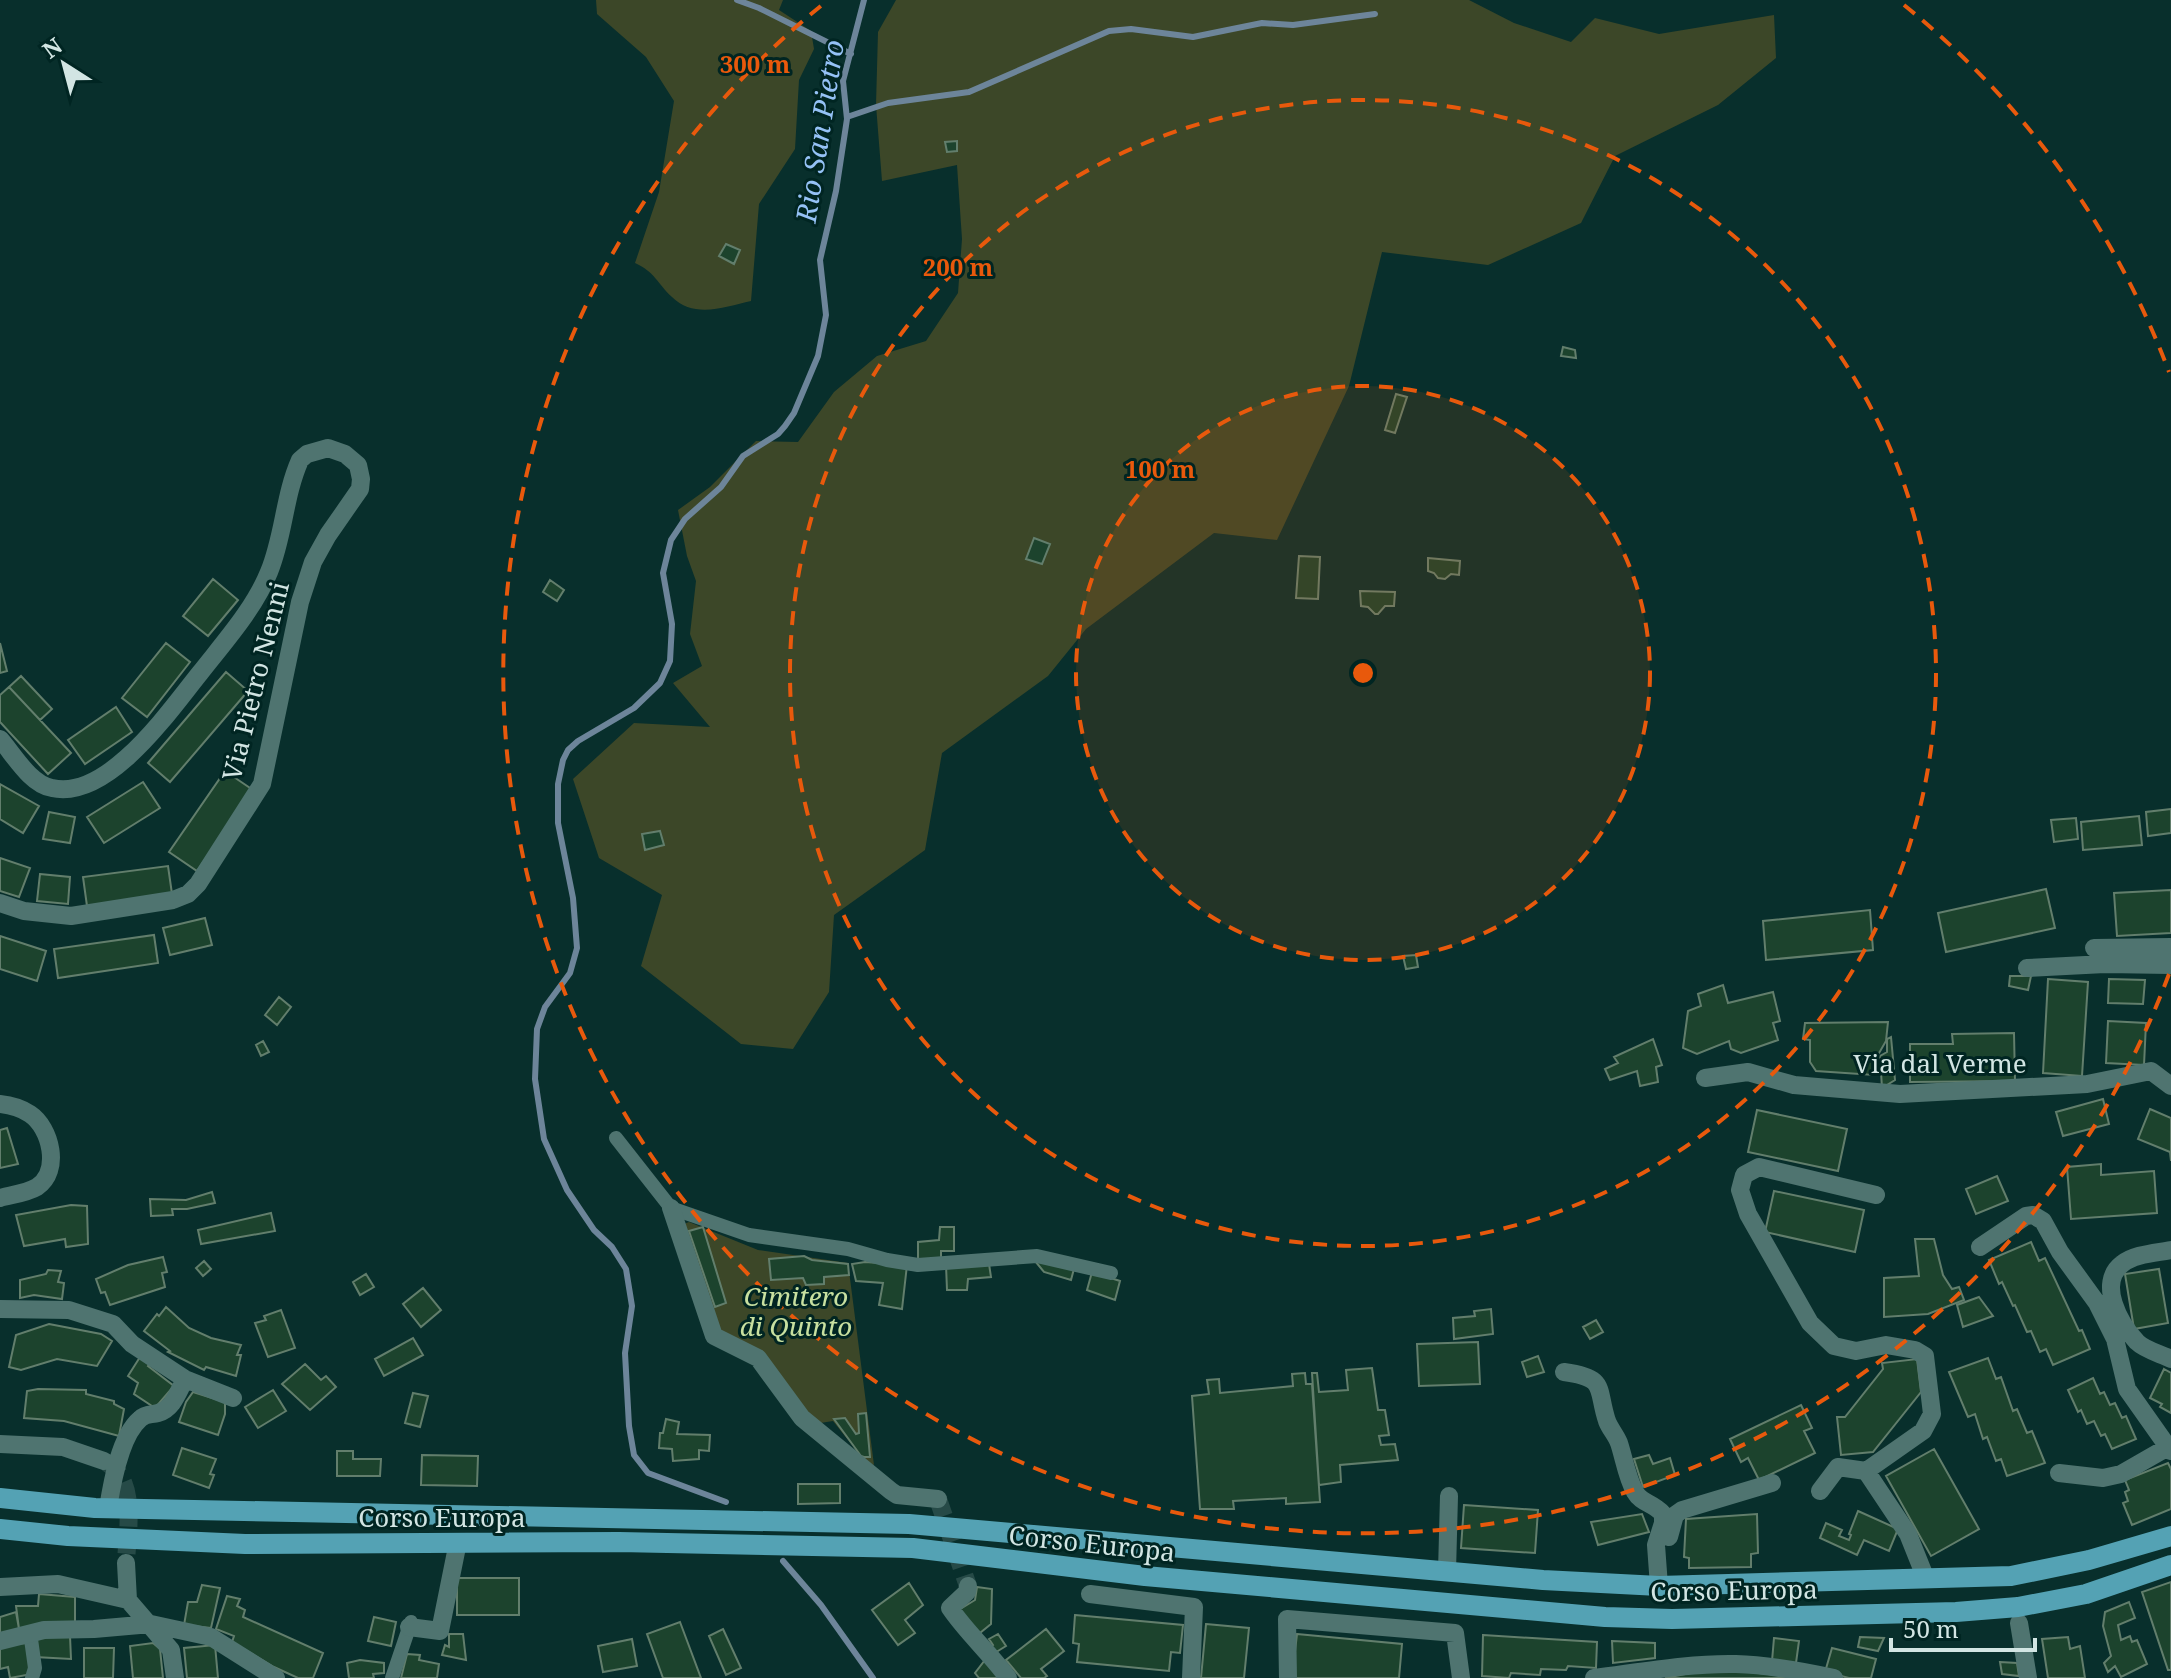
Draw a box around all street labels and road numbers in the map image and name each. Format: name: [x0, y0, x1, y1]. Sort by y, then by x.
street label: Via Pietro Nenni: [213, 578, 297, 784]
street label: Via dal Verme: [1853, 1045, 2027, 1081]
street label: Corso Europa: [358, 1499, 526, 1535]
street label: Corso Europa: [1007, 1516, 1177, 1570]
street label: Corso Europa: [1650, 1571, 1818, 1609]

